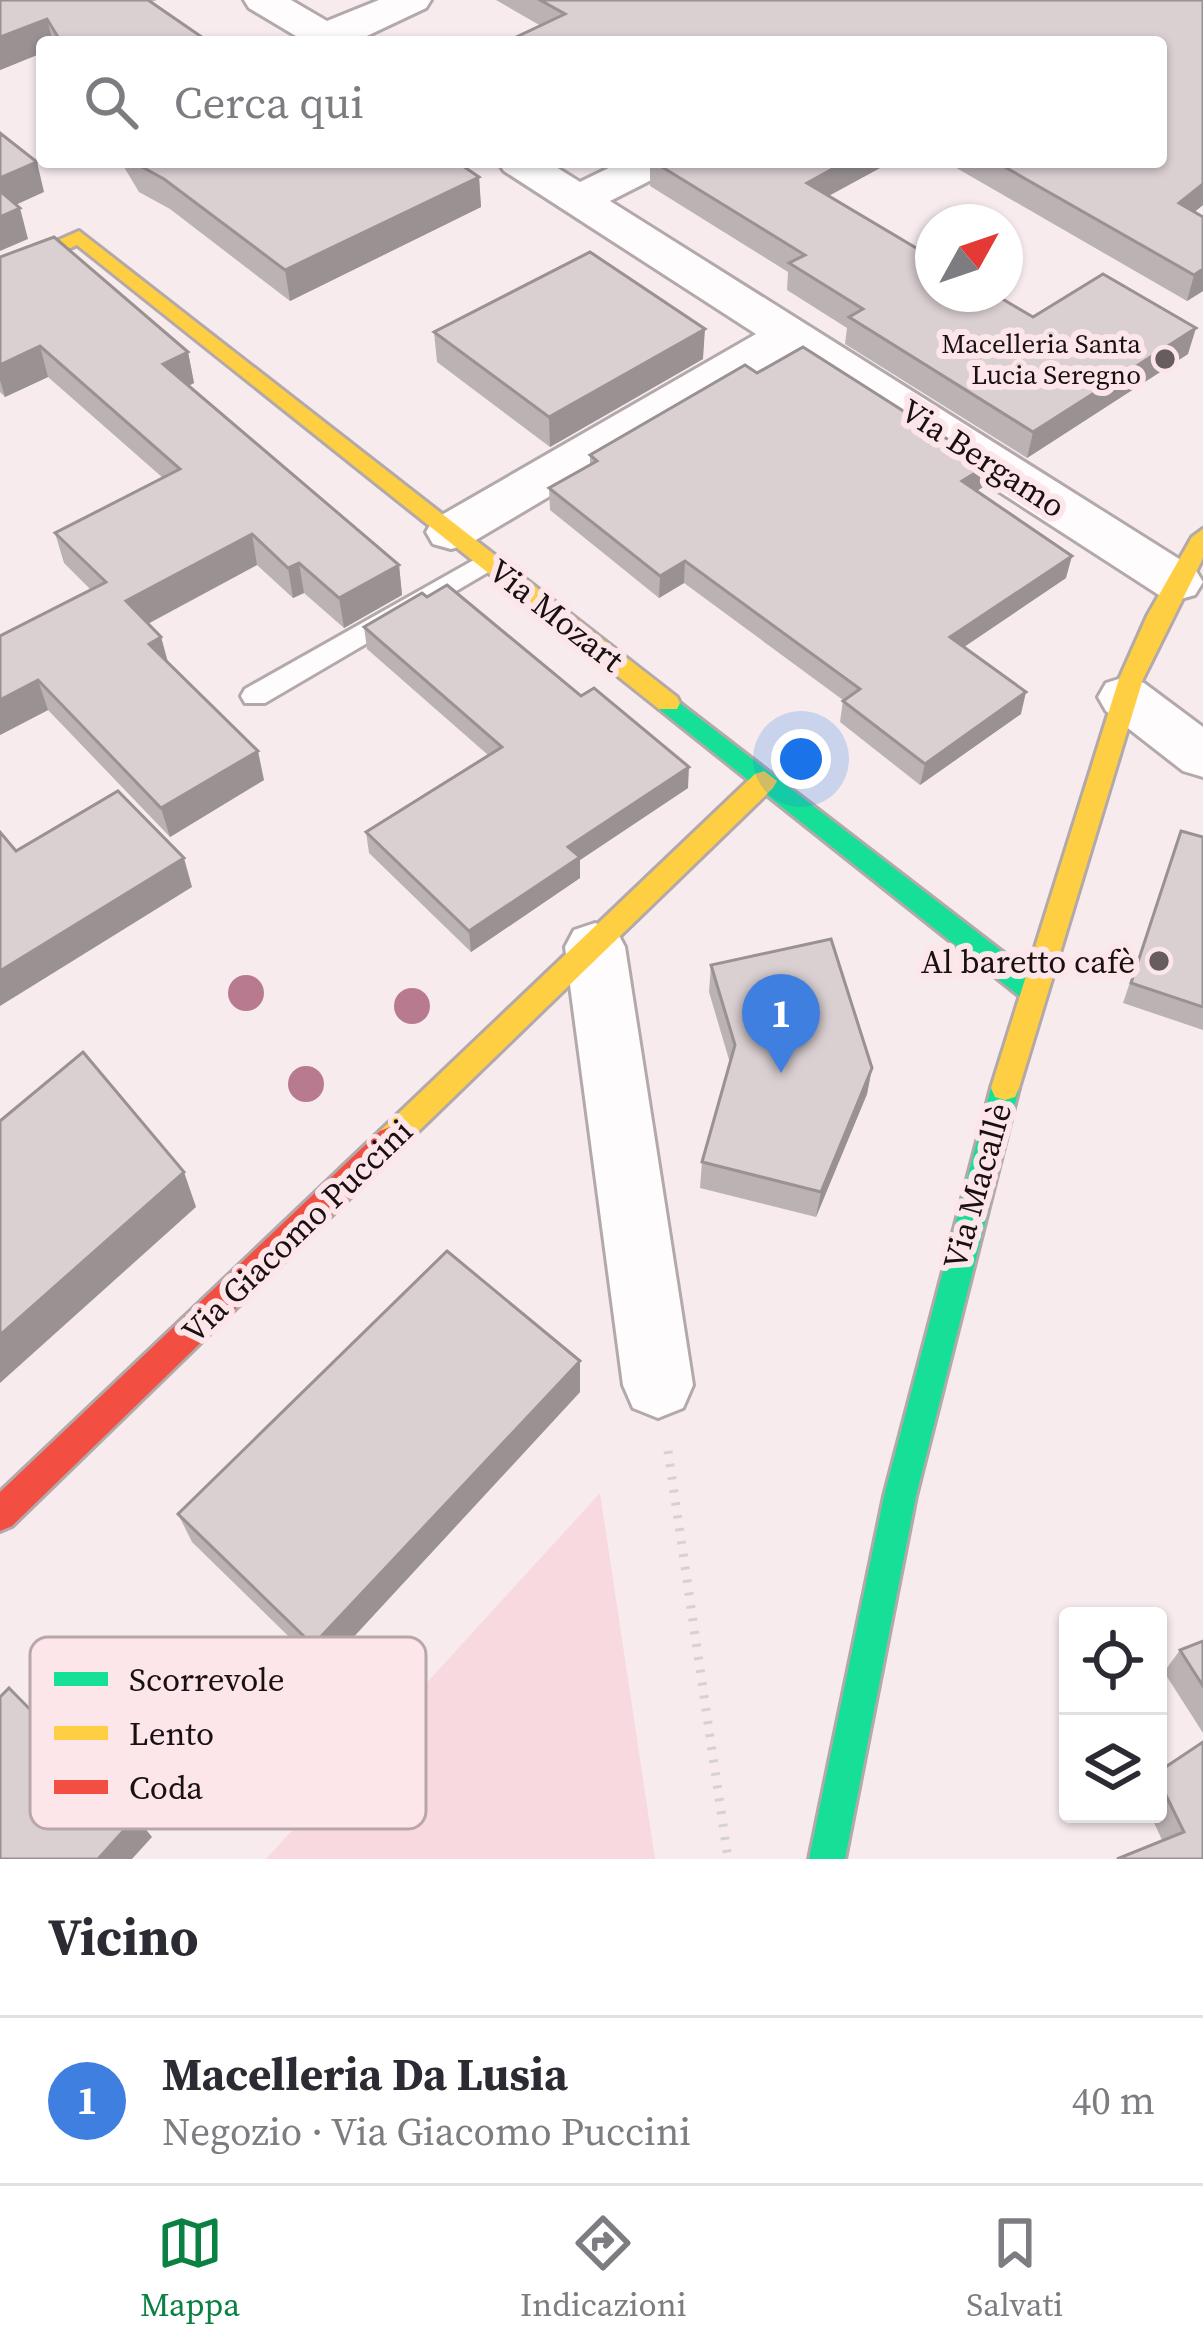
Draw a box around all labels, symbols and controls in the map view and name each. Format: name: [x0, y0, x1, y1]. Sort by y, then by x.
search box: [36, 36, 1167, 168]
icon: search: [78, 69, 144, 135]
text: Cerca qui: [174, 71, 364, 133]
north arrow: [915, 204, 1023, 312]
place label: Macelleria Santa Lucia Seregno: [941, 325, 1141, 393]
marker: Macelleria Santa Lucia Seregno: [1152, 346, 1178, 372]
street label: Via Bergamo: [892, 388, 1074, 528]
street label: Via Mozart: [479, 548, 633, 682]
your location: [771, 729, 831, 789]
place label: Al baretto cafè: [921, 939, 1135, 984]
marker: Al baretto cafè: [1146, 948, 1172, 974]
pin: 1: [742, 974, 820, 1073]
street label: Via Macallè: [932, 1098, 1022, 1274]
street label: Via Giacomo Puccini: [172, 1109, 422, 1353]
map controls: [1059, 1607, 1167, 1823]
button: locate: [1059, 1607, 1167, 1715]
legend: [30, 1637, 426, 1829]
text: Scorrevole: [129, 1657, 285, 1702]
text: Lento: [129, 1711, 214, 1756]
button: layers: [1059, 1715, 1167, 1823]
text: Coda: [129, 1765, 203, 1810]
text: Vicino: [48, 1902, 198, 1972]
text: Macelleria Da Lusia: [162, 2043, 568, 2105]
text: 1: [76, 2074, 98, 2127]
text: 40 m: [1072, 2074, 1155, 2127]
text: Negozio · Via Giacomo Puccini: [162, 2105, 691, 2158]
tab: Mappa: [140, 2210, 240, 2327]
tab: Indicazioni: [520, 2210, 687, 2327]
tab: Salvati: [966, 2210, 1063, 2327]

